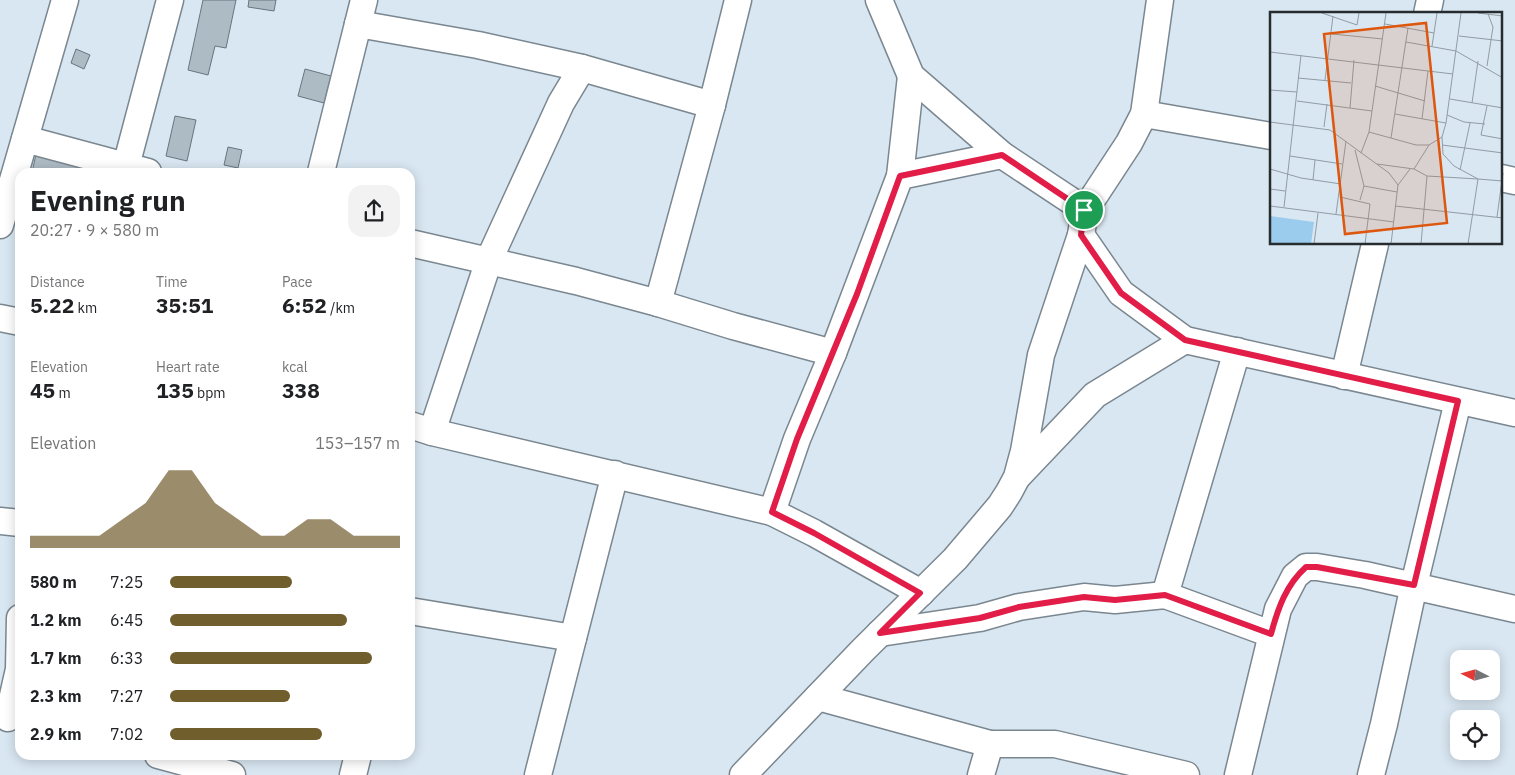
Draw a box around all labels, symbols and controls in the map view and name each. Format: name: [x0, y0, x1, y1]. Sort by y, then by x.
inset map: [1270, 12, 1502, 245]
text: Evening run: [30, 182, 186, 219]
button: share: [348, 185, 400, 237]
pin: [1063, 189, 1105, 231]
icon: arrive: [1070, 196, 1098, 224]
text: 20:27 · 9 × 580 m: [30, 220, 159, 240]
text: Distance: [30, 273, 85, 291]
text: Time: [156, 273, 187, 291]
text: Pace: [282, 273, 312, 291]
text: 5.22: [30, 291, 74, 319]
text: 35:51: [156, 291, 213, 319]
text: 6:52: [282, 291, 327, 319]
text: km: [74, 299, 97, 317]
text: /km: [327, 299, 355, 317]
text: Elevation: [30, 358, 88, 376]
text: Heart rate: [156, 358, 220, 376]
text: kcal: [282, 358, 307, 376]
text: 45: [30, 376, 55, 404]
text: 135: [156, 376, 194, 404]
text: 338: [282, 376, 320, 404]
text: m: [55, 384, 71, 402]
text: bpm: [194, 384, 226, 402]
text: Elevation: [30, 433, 96, 453]
text: 153–157 m: [315, 433, 400, 453]
text: 580 m: [30, 572, 77, 592]
text: 7:25: [110, 572, 143, 592]
text: 1.2 km: [30, 610, 81, 630]
text: 6:45: [110, 610, 143, 630]
text: 1.7 km: [30, 648, 81, 668]
text: 6:33: [110, 648, 143, 668]
north arrow: [1450, 650, 1500, 700]
map controls: [1450, 650, 1500, 760]
text: 2.3 km: [30, 686, 81, 706]
text: 7:27: [110, 686, 143, 706]
button: locate: [1450, 710, 1500, 760]
text: 2.9 km: [30, 724, 81, 744]
text: 7:02: [110, 724, 143, 744]

